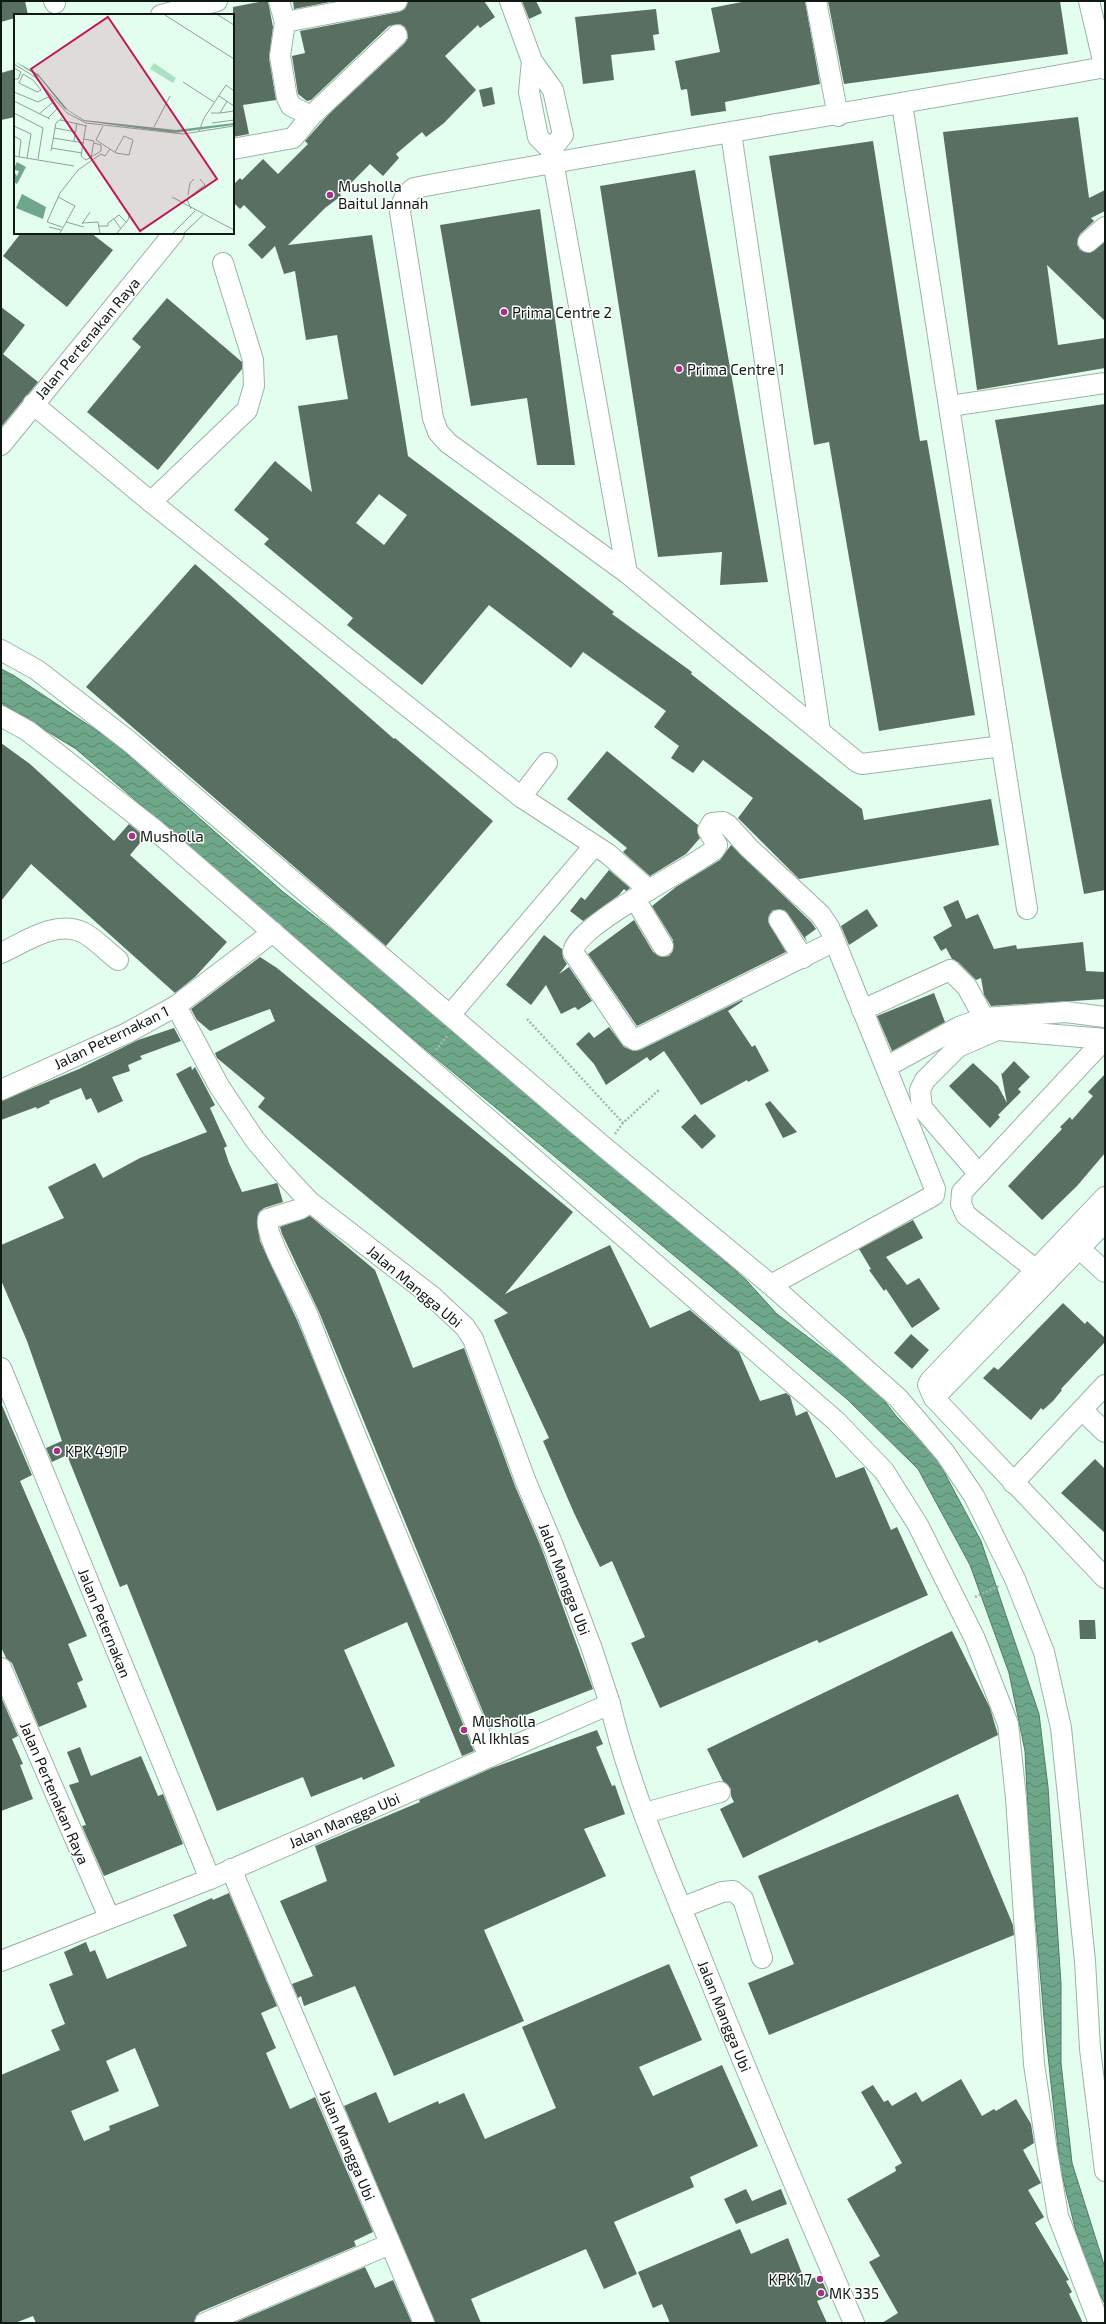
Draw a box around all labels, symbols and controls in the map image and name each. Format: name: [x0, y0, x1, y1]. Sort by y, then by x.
inset map: [14, 14, 234, 234]
place label: Musholla Baitul Jannah: [338, 177, 428, 212]
marker: Musholla Baitul Jannah: [325, 190, 335, 200]
street label: Jalan Pertenakan Raya: [31, 274, 143, 402]
place label: Prima Centre 2: [512, 303, 612, 321]
marker: Prima Centre 2: [499, 307, 509, 317]
place label: Prima Centre 1: [687, 360, 785, 378]
marker: Prima Centre 1: [674, 364, 684, 374]
place label: Musholla: [140, 827, 204, 845]
marker: Musholla: [127, 831, 137, 841]
street label: Jalan Peternakan 1: [51, 1001, 171, 1073]
street label: Jalan Mangga Ubi: [364, 1241, 466, 1331]
place label: KPK 491P: [65, 1442, 128, 1460]
marker: KPK 491P: [52, 1446, 62, 1456]
street label: Jalan Mangga Ubi: [535, 1520, 595, 1638]
street label: Jalan Peternakan: [75, 1566, 135, 1680]
place label: Musholla Al Ikhlas: [472, 1712, 536, 1747]
street label: Jalan Pertenakan Raya: [17, 1719, 93, 1867]
marker: Musholla Al Ikhlas: [459, 1725, 469, 1735]
street label: Jalan Mangga Ubi: [286, 1789, 402, 1851]
street label: Jalan Mangga Ubi: [694, 1958, 756, 2074]
street label: Jalan Mangga Ubi: [317, 2087, 379, 2203]
place label: KPK 17: [769, 2270, 812, 2288]
marker: KPK 17: [815, 2274, 825, 2284]
place label: MK 335: [829, 2284, 879, 2302]
marker: MK 335: [816, 2288, 826, 2298]

